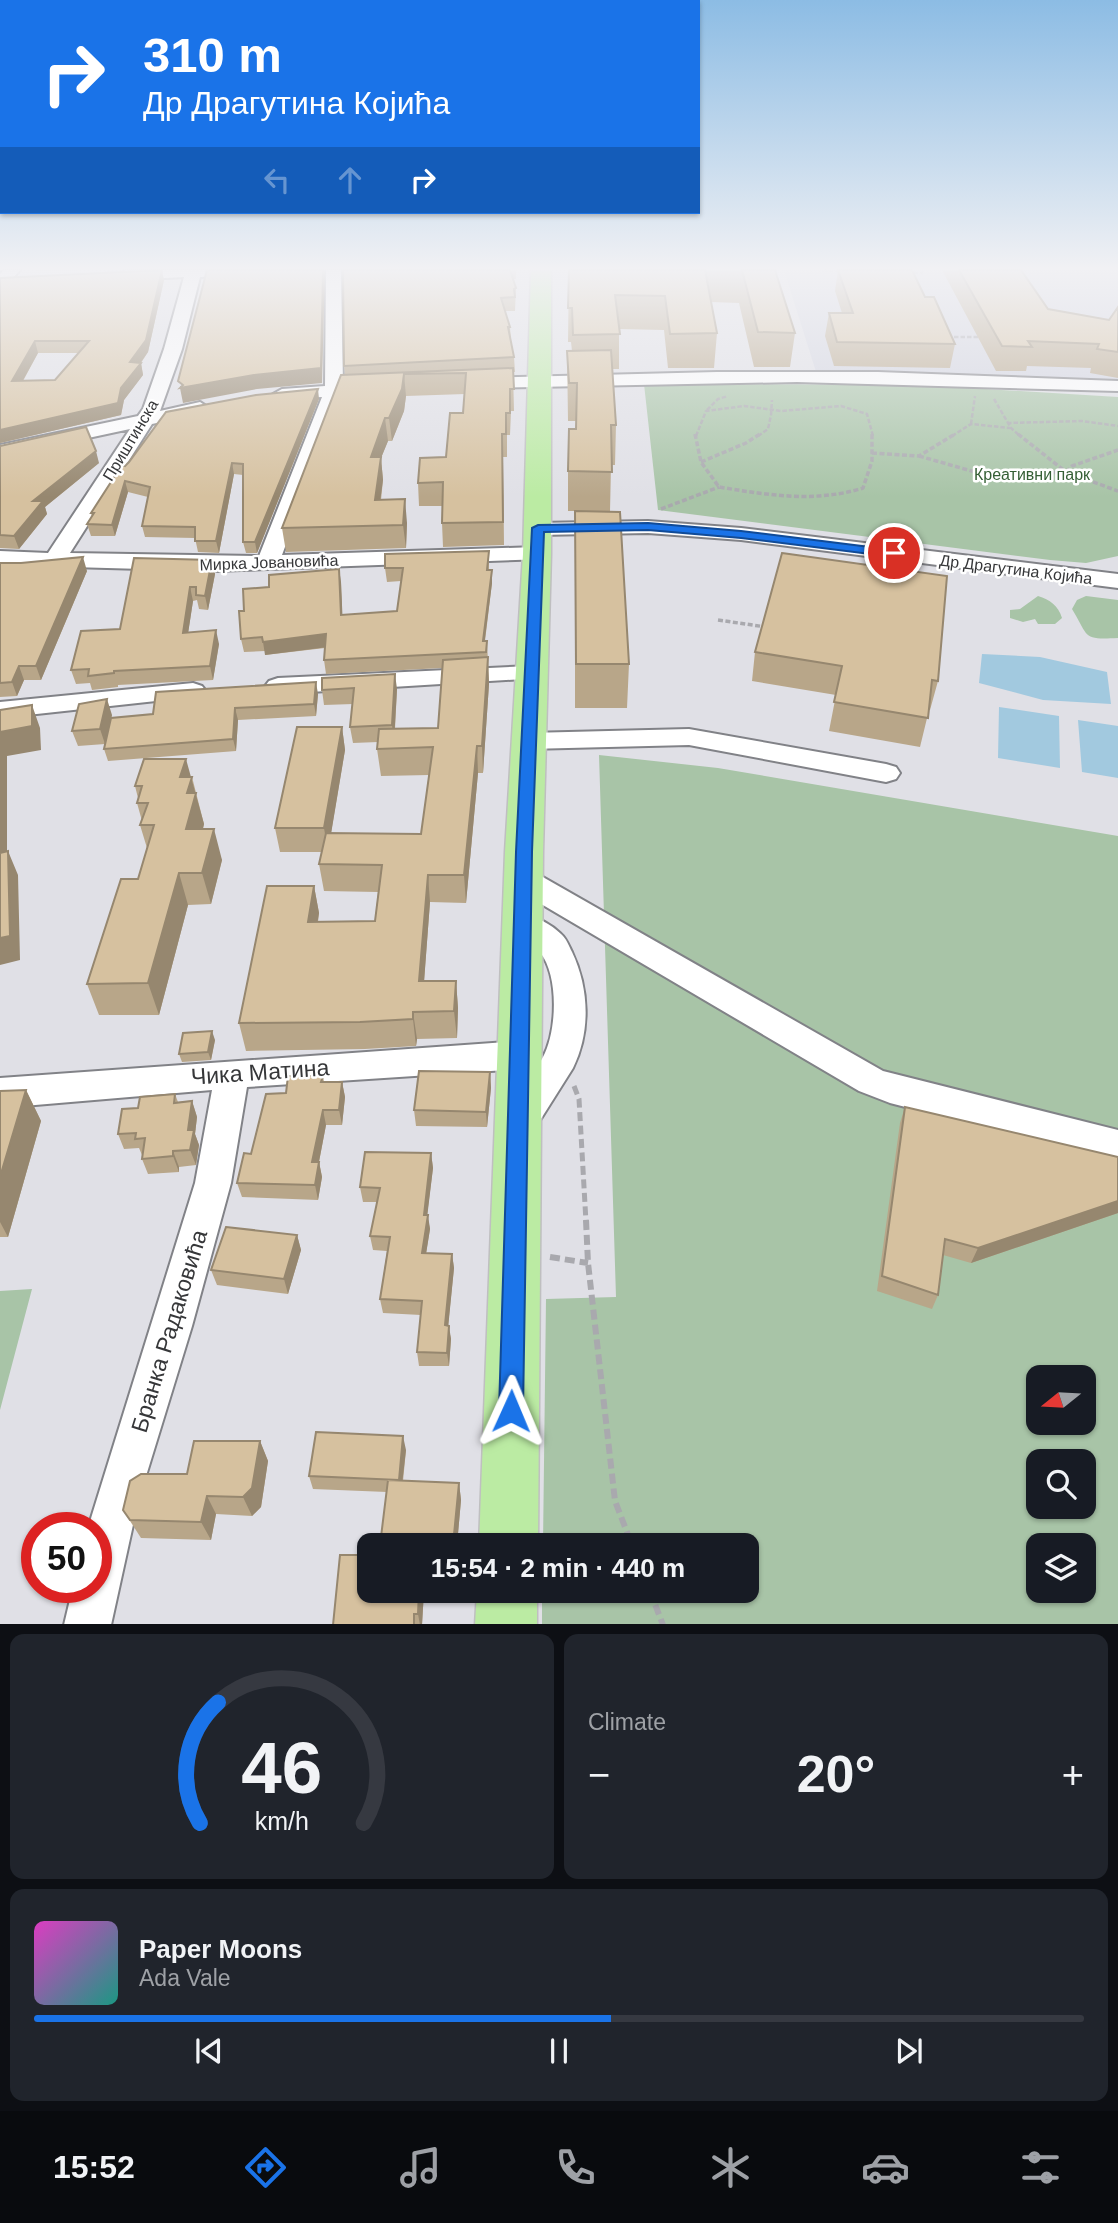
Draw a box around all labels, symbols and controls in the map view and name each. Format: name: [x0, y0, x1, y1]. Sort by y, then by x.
icon: right: [28, 28, 119, 119]
text: 310 m: [143, 28, 282, 82]
text: Др Драгутина Којића: [143, 85, 450, 121]
icon: left: [258, 161, 296, 199]
icon: ahead: [331, 161, 369, 199]
icon: right: [404, 161, 442, 199]
street label: Приштинска: [100, 397, 161, 484]
park label: Креативни парк: [974, 466, 1091, 483]
pin: [864, 523, 924, 583]
icon: arrive: [875, 534, 913, 572]
street label: Мирка Јовановића: [199, 552, 339, 573]
street label: Др Драгутина Којића: [939, 552, 1093, 587]
street label: Чика Матина: [190, 1054, 330, 1090]
street label: Бранка Радаковића: [126, 1226, 212, 1435]
north arrow: [1026, 1365, 1096, 1435]
map controls: [1026, 1365, 1096, 1603]
position arrow: [474, 1374, 548, 1448]
button: search: [1026, 1449, 1096, 1519]
speed limit sign: 50: [21, 1512, 112, 1603]
button: layers: [1026, 1533, 1096, 1603]
text: 15:54 · 2 min · 440 m: [431, 1553, 685, 1583]
text: Climate: [588, 1709, 666, 1735]
text: 46: [242, 1727, 322, 1808]
text: 20°: [797, 1745, 875, 1803]
text: −: [588, 1754, 610, 1796]
text: +: [1062, 1754, 1084, 1796]
text: km/h: [255, 1806, 309, 1834]
text: Paper Moons: [139, 1934, 302, 1964]
text: Ada Vale: [139, 1965, 231, 1991]
icon: previous: [190, 2032, 228, 2070]
icon: pause: [540, 2032, 578, 2070]
icon: next: [890, 2032, 928, 2070]
icon: directions: [241, 2143, 290, 2192]
icon: music: [396, 2143, 445, 2192]
icon: phone: [551, 2143, 600, 2192]
icon: climate: [706, 2143, 755, 2192]
icon: car: [861, 2143, 910, 2192]
icon: filters: [1016, 2143, 1065, 2192]
text: 15:52: [53, 2149, 135, 2185]

